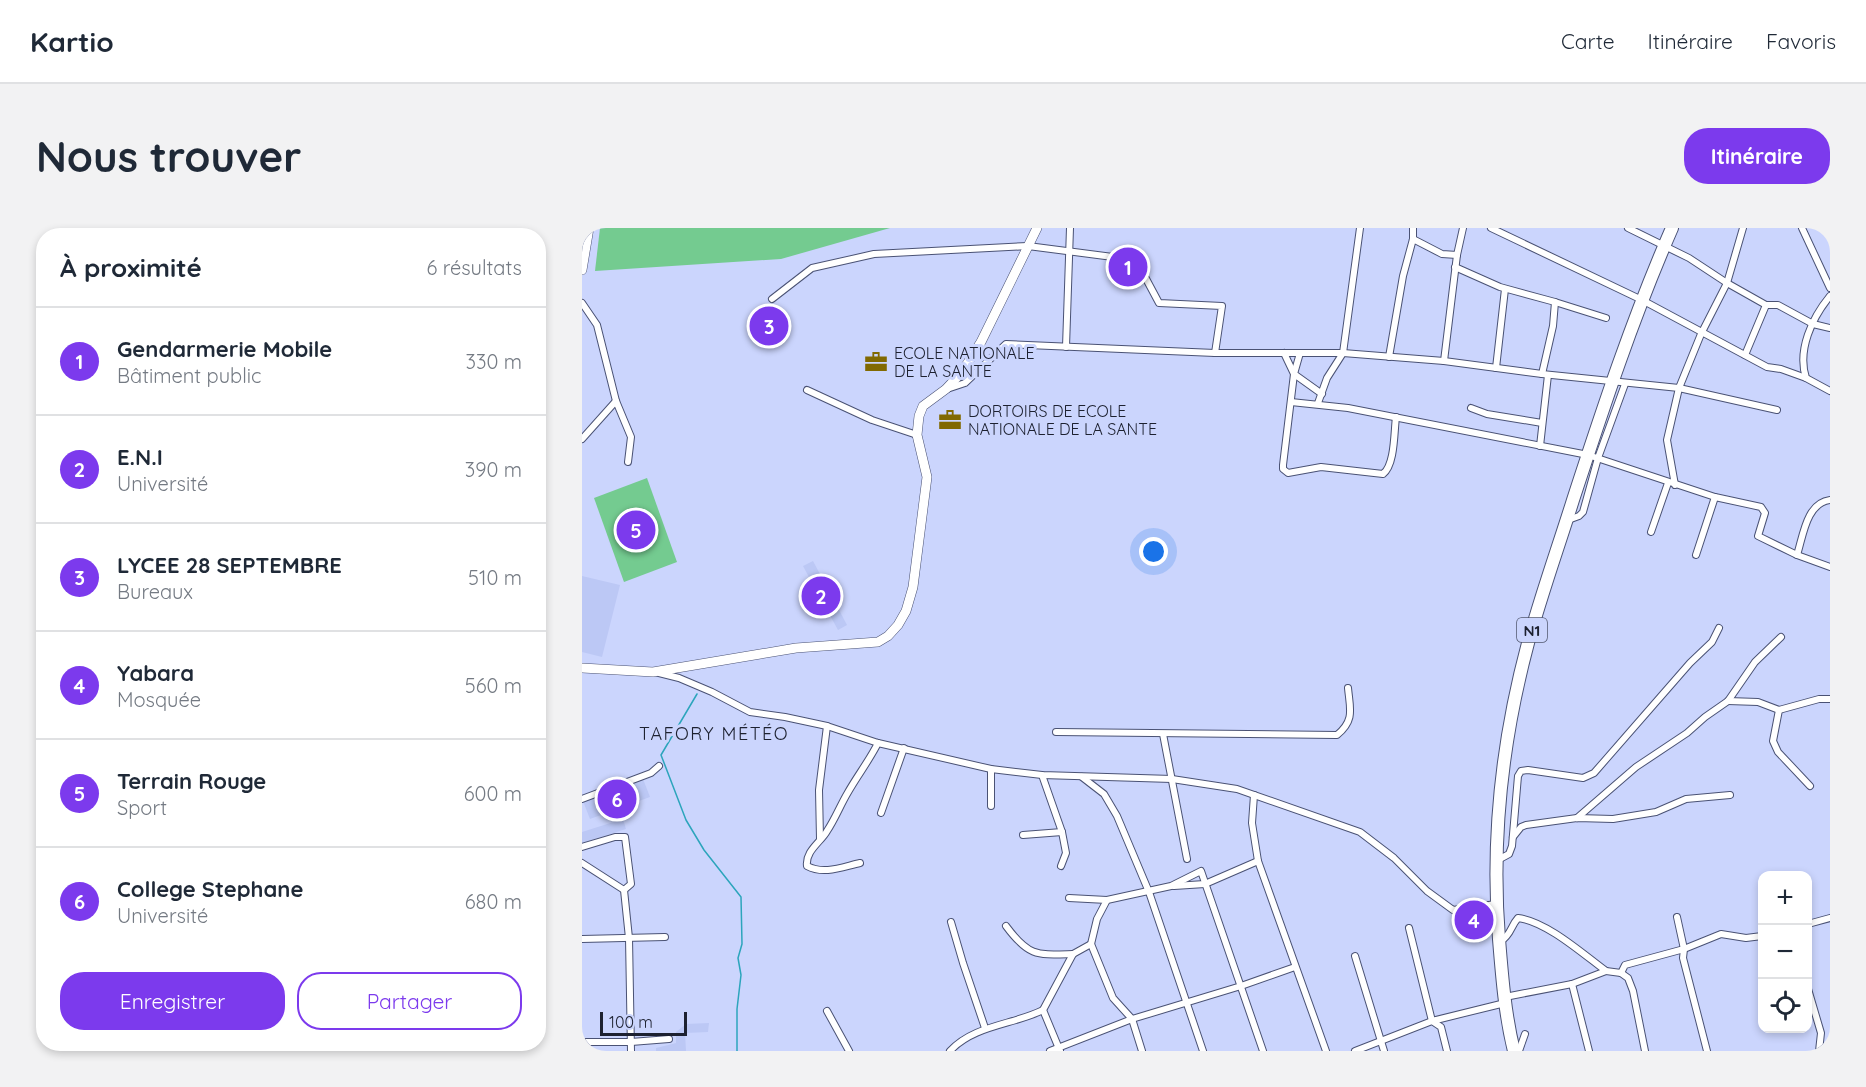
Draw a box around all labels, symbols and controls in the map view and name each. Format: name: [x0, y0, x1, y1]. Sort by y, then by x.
text: Kartio: [30, 24, 114, 59]
text: Carte: [1561, 28, 1615, 54]
text: Itinéraire: [1648, 28, 1733, 54]
text: Favoris: [1766, 28, 1836, 54]
button: Itinéraire: [1684, 128, 1830, 184]
text: Nous trouver: [36, 130, 301, 183]
pin: 1: [1108, 244, 1148, 290]
text: À proximité: [60, 251, 202, 284]
text: 6 résultats: [426, 255, 522, 280]
pin: 3: [750, 304, 789, 348]
text: Gendarmerie Mobile: [117, 335, 332, 363]
place label: ECOLE NATIONALE DE LA SANTE: [894, 343, 1034, 381]
text: 1: [76, 349, 83, 374]
text: 330 m: [465, 349, 522, 374]
office icon: ECOLE NATIONALE DE LA SANTE: [863, 349, 889, 375]
text: Bâtiment public: [117, 363, 261, 388]
place label: DORTOIRS DE ECOLE NATIONALE DE LA SANTE: [968, 401, 1157, 439]
office icon: DORTOIRS DE ECOLE NATIONALE DE LA SANTE: [937, 407, 963, 433]
text: E.N.I: [117, 443, 163, 471]
text: 2: [74, 457, 85, 482]
text: 390 m: [465, 457, 522, 482]
text: Université: [117, 471, 208, 496]
pin: 5: [616, 508, 656, 552]
your location: [1139, 537, 1168, 566]
text: LYCEE 28 SEPTEMBRE: [117, 551, 342, 579]
text: 3: [74, 565, 85, 590]
text: 510 m: [468, 565, 522, 590]
pin: 2: [802, 574, 840, 619]
text: Bureaux: [117, 579, 193, 604]
road number: N1: [1517, 618, 1547, 642]
text: Yabara: [117, 659, 194, 687]
text: 4: [74, 673, 85, 698]
text: 560 m: [465, 673, 522, 698]
text: Mosquée: [117, 687, 201, 712]
district label: TAFORY MÉTÉO: [639, 722, 789, 745]
text: Terrain Rouge: [117, 767, 266, 795]
pin: 6: [597, 776, 636, 822]
text: 5: [74, 781, 85, 806]
text: 600 m: [464, 781, 522, 806]
text: Sport: [117, 795, 167, 820]
map controls: [1758, 871, 1812, 1033]
button: +: [1758, 871, 1812, 925]
text: College Stephane: [117, 875, 303, 903]
text: 6: [74, 889, 85, 914]
text: 680 m: [465, 889, 522, 914]
pin: 4: [1454, 898, 1494, 942]
text: Université: [117, 903, 208, 928]
button: −: [1758, 925, 1812, 979]
button: Enregistrer: [60, 972, 285, 1030]
button: Partager: [297, 972, 522, 1030]
button: locate: [1758, 979, 1812, 1033]
scale bar: [600, 1009, 687, 1036]
text: 100 m: [609, 1012, 653, 1032]

